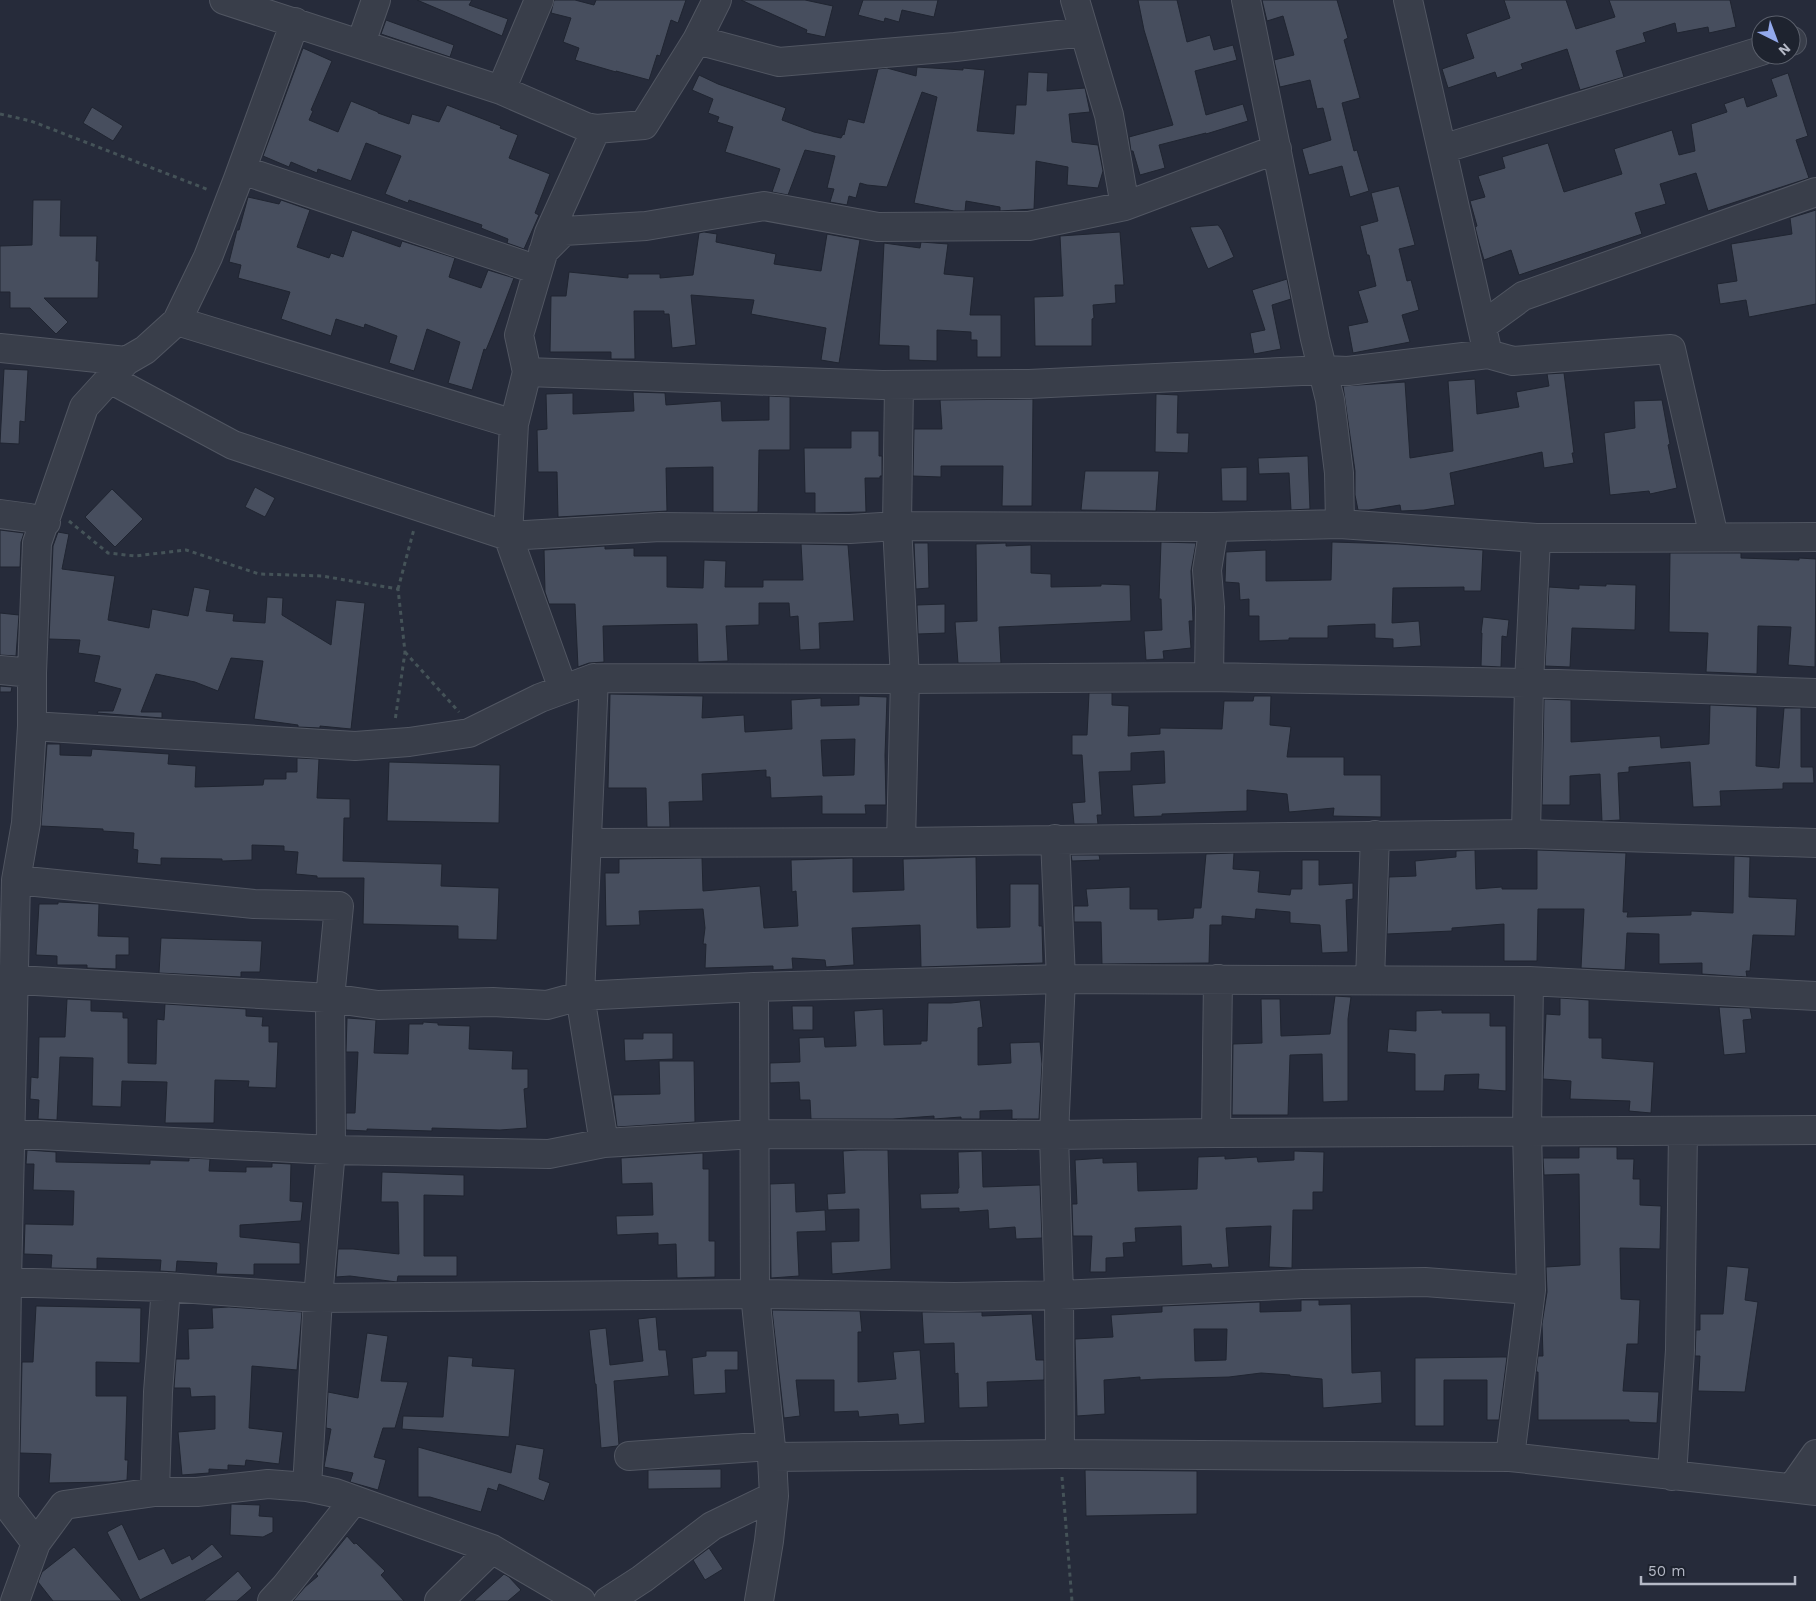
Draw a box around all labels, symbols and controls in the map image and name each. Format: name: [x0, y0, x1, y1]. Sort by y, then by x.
north arrow: [1751, 15, 1801, 65]
text: N: [1775, 40, 1794, 59]
scale bar: [1641, 1554, 1795, 1586]
text: 50 m: [1648, 1562, 1685, 1580]

